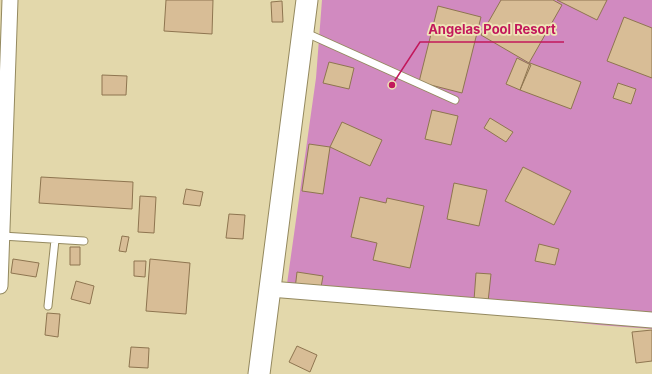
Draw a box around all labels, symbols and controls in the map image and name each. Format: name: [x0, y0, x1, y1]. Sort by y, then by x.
callout: Angelas Pool Resort: [420, 17, 564, 42]
text: Angelas Pool Resort: [428, 21, 556, 37]

